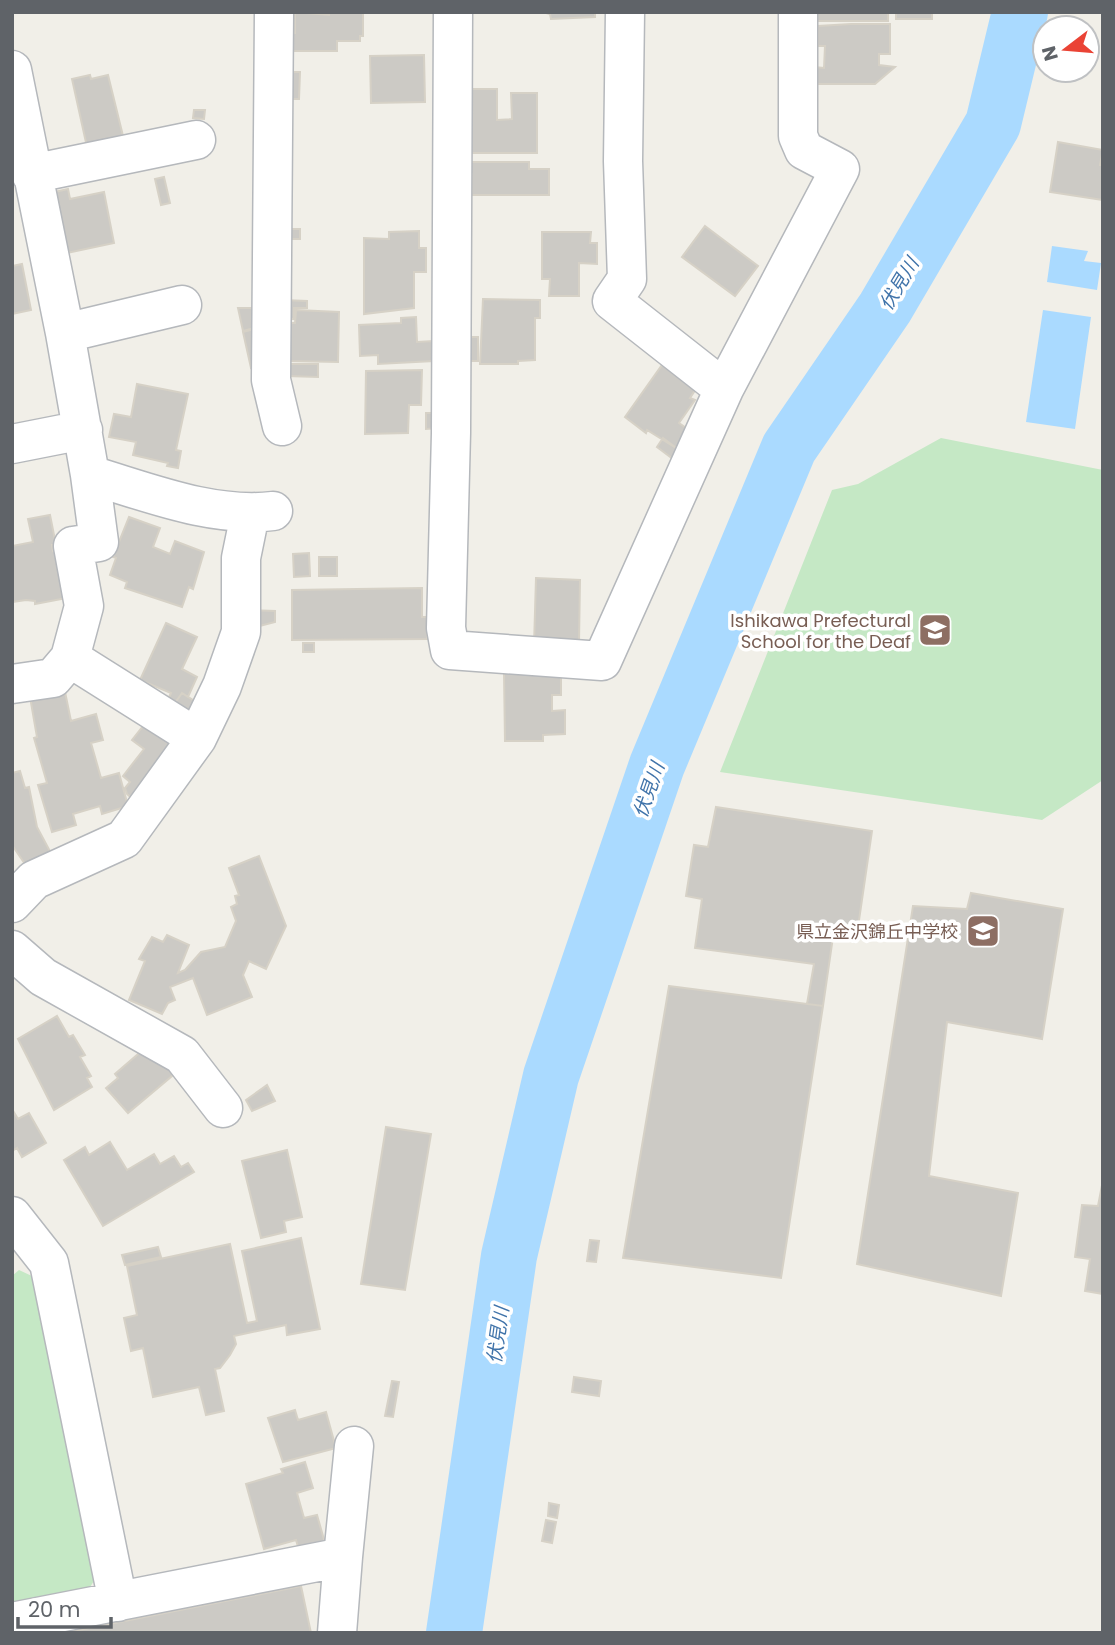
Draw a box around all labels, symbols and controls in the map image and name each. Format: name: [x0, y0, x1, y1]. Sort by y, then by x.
north arrow: [1031, 14, 1101, 84]
text: N: [1035, 43, 1065, 64]
water label: 伏見川: [873, 251, 926, 315]
place label: Ishikawa Prefectural School for the Deaf: [730, 608, 911, 654]
school or university icon: Ishikawa Prefectural School for the Deaf: [916, 611, 954, 649]
water label: 伏見川: [627, 757, 672, 821]
school or university icon: 県立金沢錦丘中学校: [964, 912, 1002, 950]
place label: 県立金沢錦丘中学校: [796, 919, 958, 944]
water label: 伏見川: [481, 1303, 516, 1365]
scale bar: [18, 1586, 110, 1630]
text: 20 m: [28, 1595, 81, 1624]

